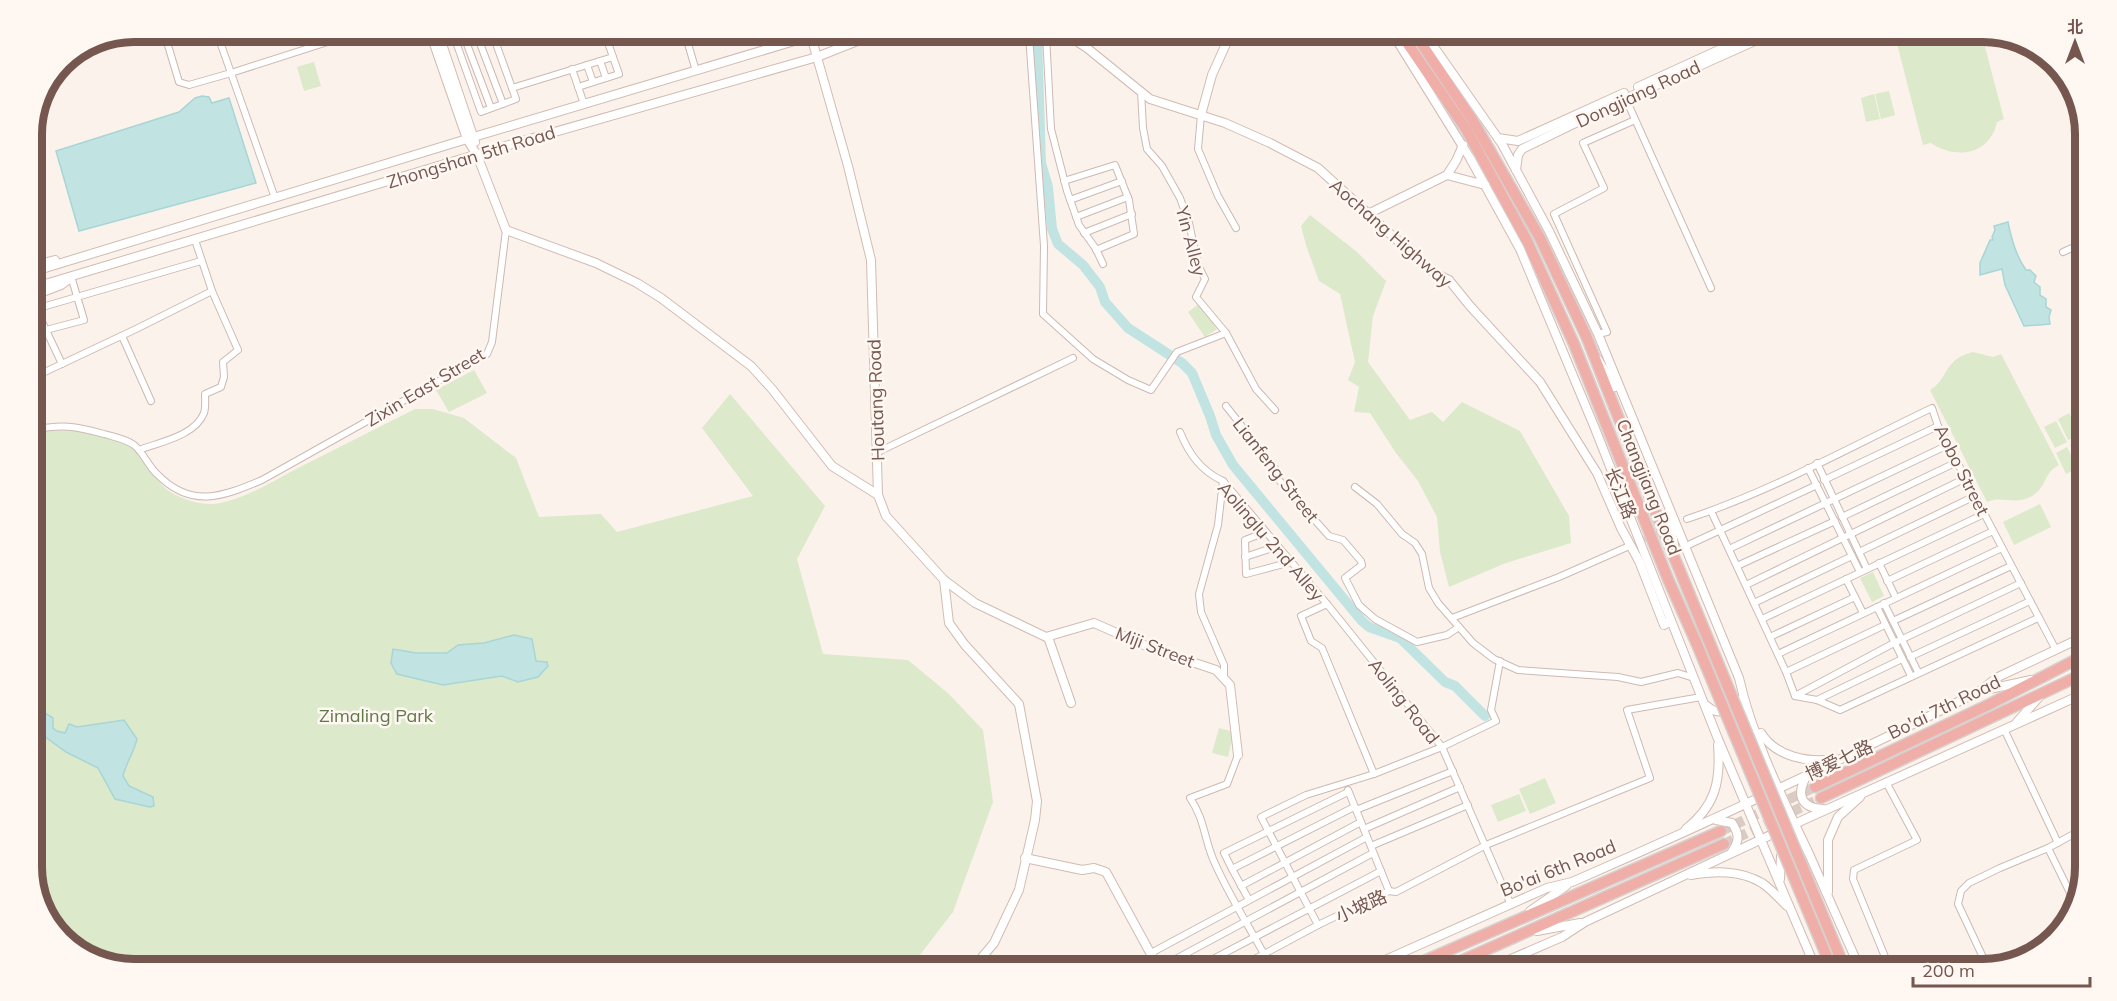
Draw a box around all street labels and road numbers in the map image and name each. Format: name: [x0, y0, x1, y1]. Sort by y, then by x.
street label: Dongjiang Road: [1572, 55, 1704, 133]
street label: Zhongshan 5th Road: [384, 120, 558, 194]
street label: Aochang Highway: [1325, 174, 1457, 293]
street label: Yin Alley: [1170, 203, 1211, 279]
street label: Houtang Road: [862, 339, 890, 461]
street label: Zixin East Street: [361, 342, 489, 432]
street label: Lianfeng Street: [1228, 413, 1324, 527]
street label: Changjiang Road: [1611, 416, 1687, 558]
street label: Aobo Street: [1929, 421, 1995, 519]
street label: 长江路: [1600, 464, 1642, 522]
street label: Aolinglu 2nd Alley: [1213, 477, 1329, 606]
street label: Miji Street: [1112, 621, 1198, 673]
street label: Aoling Road: [1363, 654, 1445, 748]
street label: Bo'ai 7th Road: [1884, 670, 2004, 744]
street label: 博爱七路: [1802, 734, 1876, 786]
street label: Bo'ai 6th Road: [1497, 834, 1619, 902]
street label: 小坡路: [1332, 885, 1390, 927]

